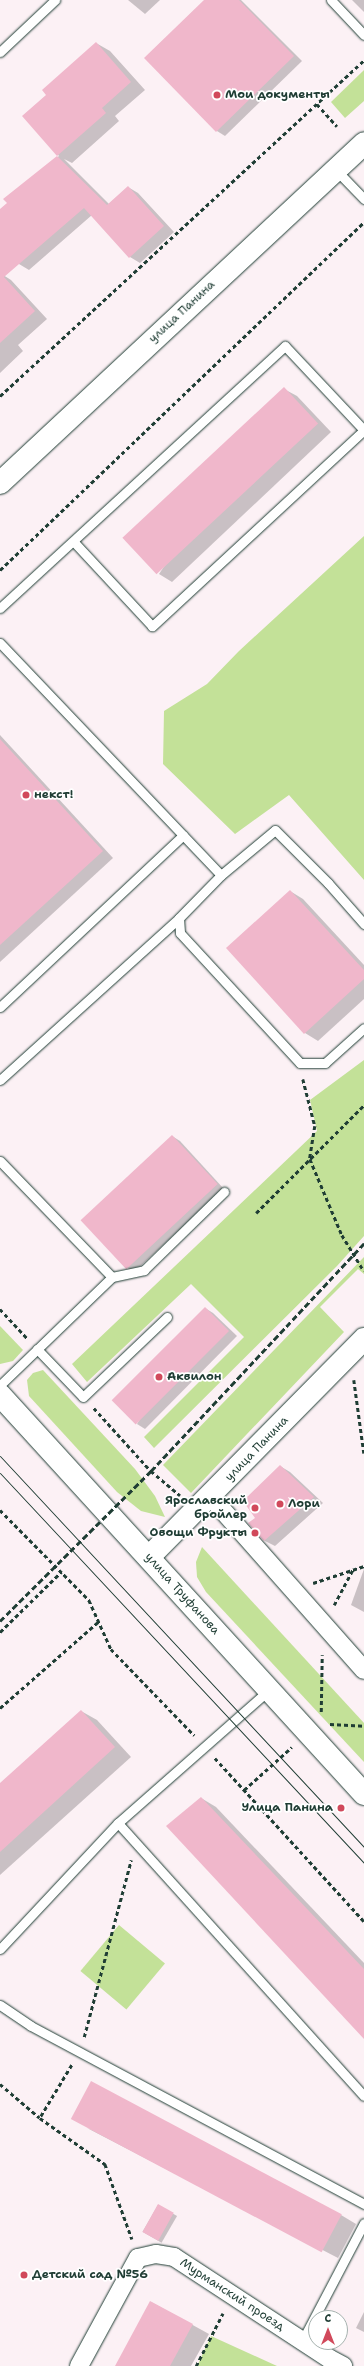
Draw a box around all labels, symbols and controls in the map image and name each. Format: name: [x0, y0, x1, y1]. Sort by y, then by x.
place label: Мои документы: [225, 88, 330, 102]
marker: Мои документы: [212, 90, 222, 100]
street label: улица Панина: [146, 278, 218, 346]
place label: некст!: [34, 788, 73, 802]
marker: некст!: [21, 790, 31, 800]
place label: Аквилон: [167, 1370, 221, 1384]
marker: Аквилон: [154, 1372, 164, 1382]
street label: улица Панина: [222, 1413, 292, 1485]
place label: Ярославский бройлер: [165, 1494, 247, 1522]
place label: Лори: [288, 1497, 320, 1511]
marker: Лори: [275, 1499, 285, 1509]
marker: Ярославский бройлер: [250, 1503, 260, 1513]
place label: Овощи Фрукты: [150, 1526, 247, 1540]
marker: Овощи Фрукты: [250, 1528, 260, 1538]
street label: улица Труфанова: [142, 1550, 222, 1638]
place label: Улица Панина: [242, 1801, 333, 1815]
marker: Улица Панина: [336, 1803, 346, 1813]
street label: Мурманский проезд: [177, 2256, 287, 2334]
place label: Детский сад №56: [32, 2268, 148, 2282]
marker: Детский сад №56: [19, 2270, 29, 2280]
north arrow: [308, 2310, 348, 2350]
text: С: [325, 2311, 331, 2326]

